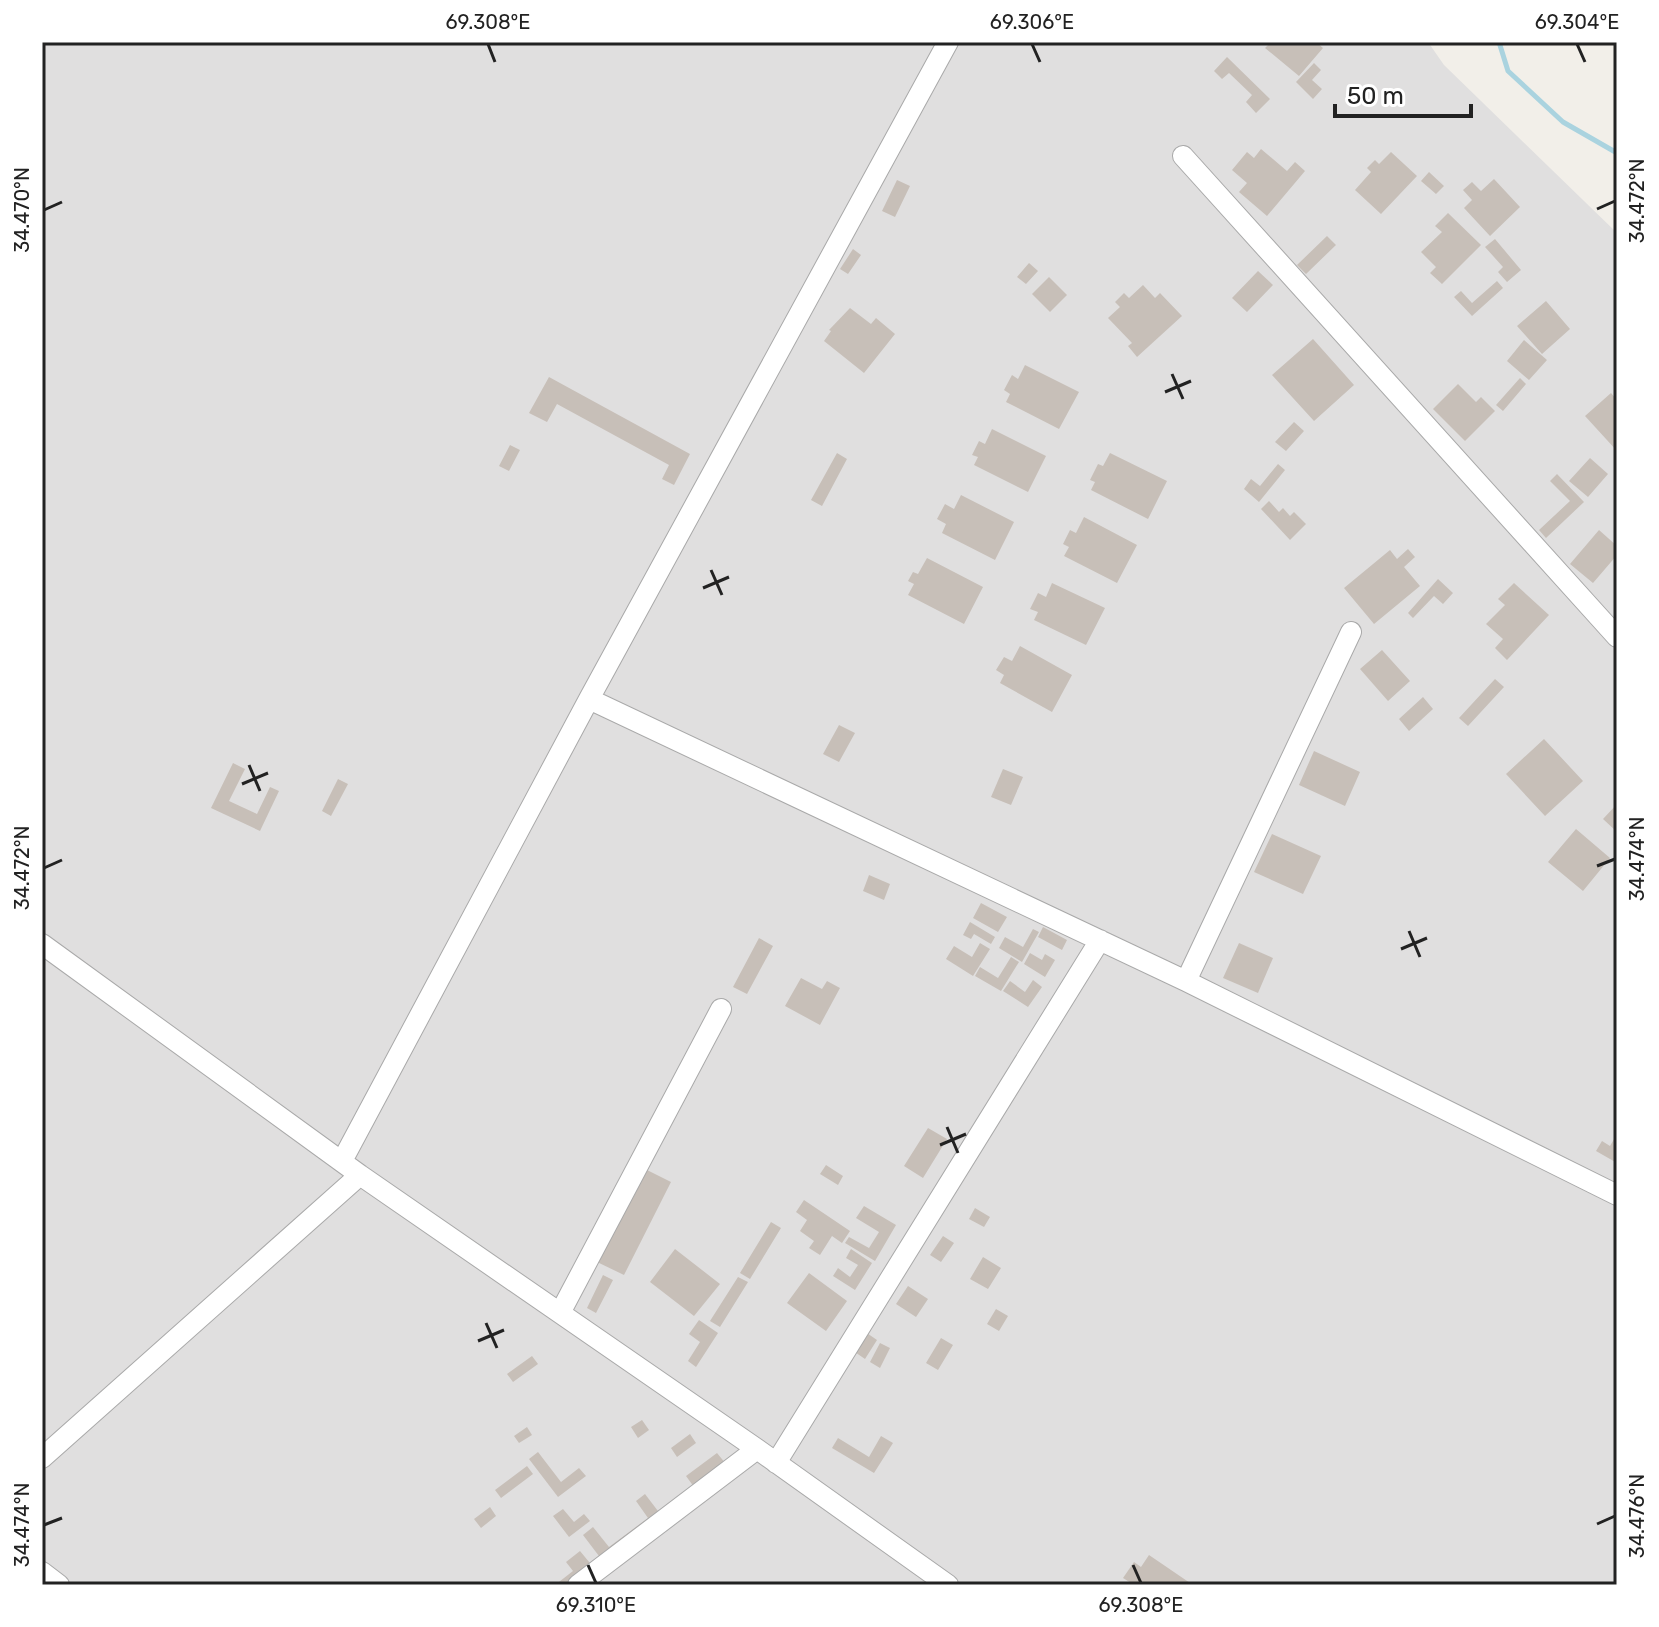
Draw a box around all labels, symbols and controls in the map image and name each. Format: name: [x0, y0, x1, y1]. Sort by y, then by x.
text: 69.308°E: [446, 10, 531, 34]
text: 69.306°E: [990, 10, 1074, 34]
text: 69.304°E: [1535, 10, 1619, 34]
scale bar: [1335, 68, 1471, 118]
text: 50 m: [1347, 82, 1404, 110]
text: 34.472°N: [1625, 159, 1649, 243]
text: 34.470°N: [10, 167, 34, 253]
text: 34.474°N: [1625, 817, 1649, 901]
text: 34.472°N: [10, 826, 34, 910]
text: 34.476°N: [1625, 1474, 1649, 1558]
text: 34.474°N: [10, 1483, 34, 1567]
text: 69.310°E: [556, 1593, 636, 1617]
text: 69.308°E: [1099, 1593, 1184, 1617]

